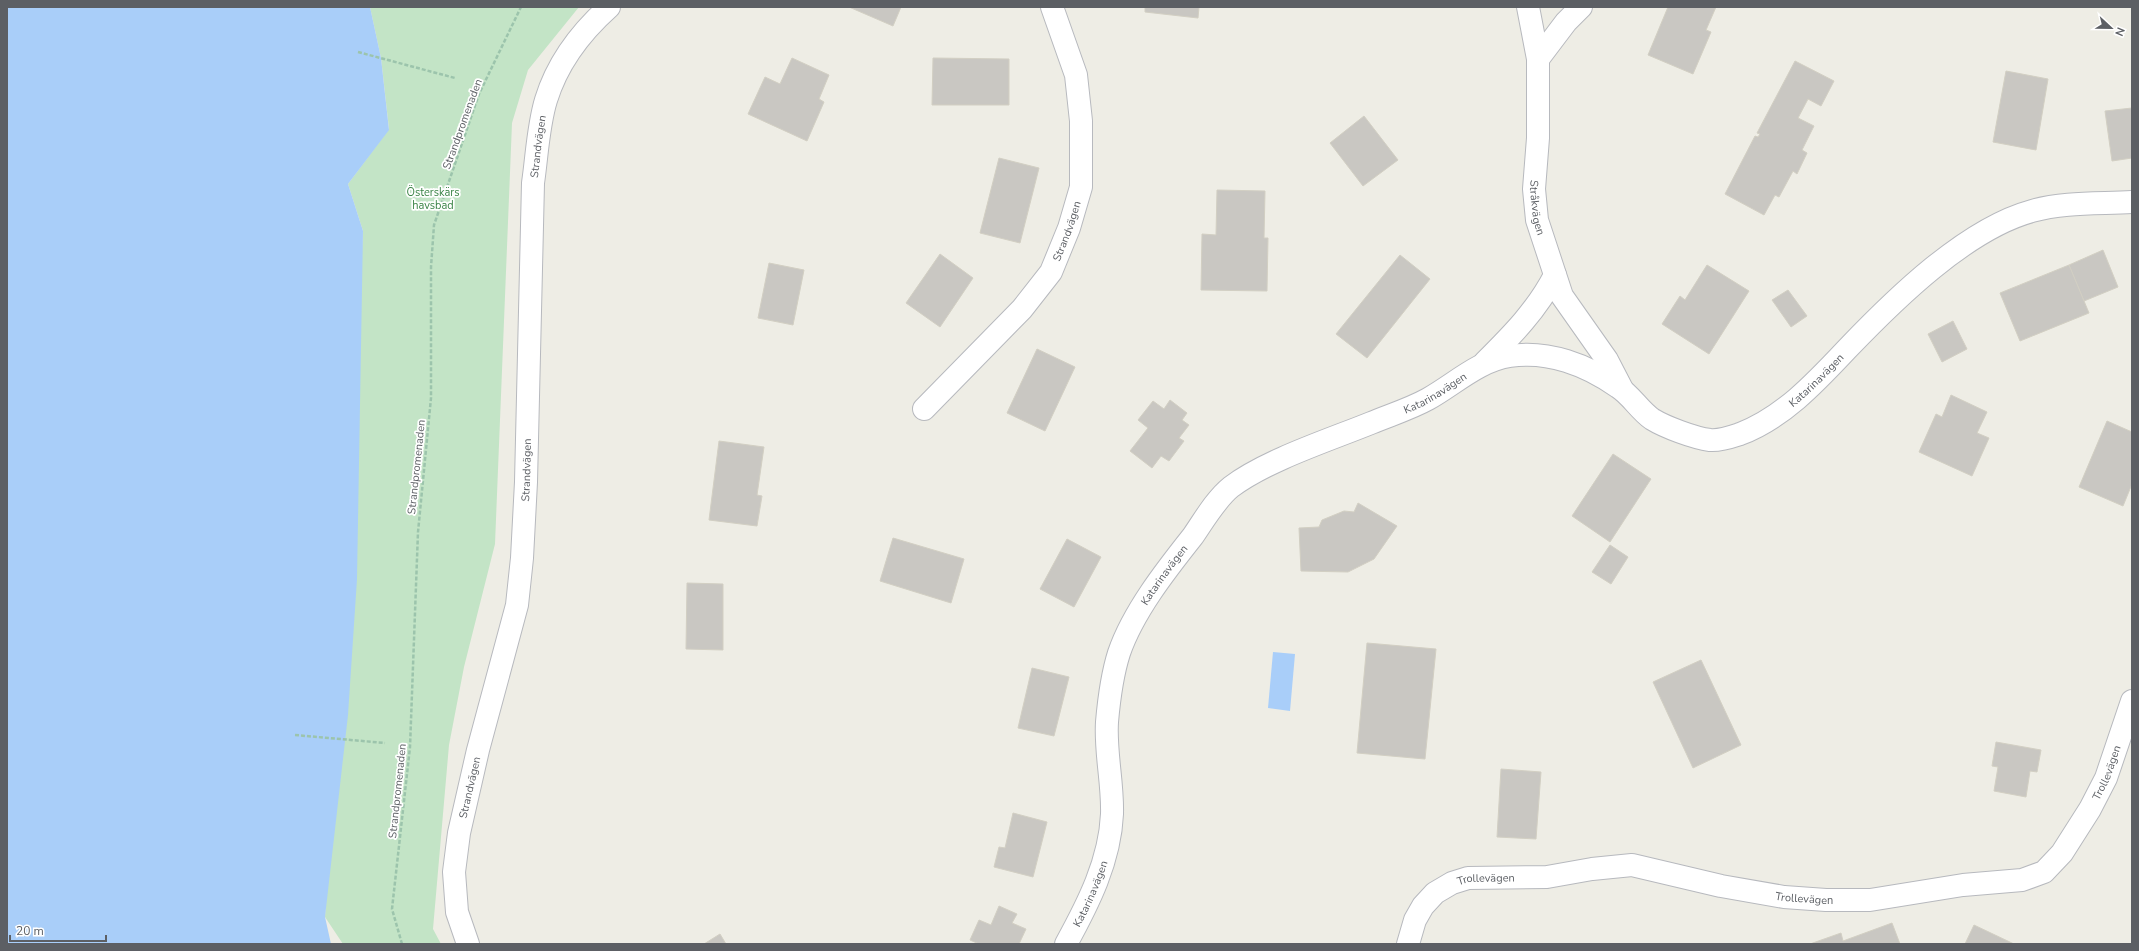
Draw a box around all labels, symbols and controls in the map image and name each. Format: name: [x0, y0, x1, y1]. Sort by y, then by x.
north arrow: [2091, 8, 2131, 48]
text: N: [2111, 25, 2128, 38]
street label: Strandpromenaden: [439, 77, 486, 171]
street label: Strandvägen: [527, 114, 550, 179]
street label: Stråkvägen: [1526, 179, 1549, 237]
park label: Österskärs havsbad: [407, 185, 459, 213]
street label: Strandvägen: [1049, 199, 1085, 263]
street label: Katarinavägen: [1786, 350, 1847, 411]
street label: Katarinavägen: [1401, 369, 1470, 418]
street label: Strandpromenaden: [404, 419, 429, 515]
street label: Strandvägen: [518, 438, 535, 502]
street label: Katarinavägen: [1137, 542, 1191, 608]
street label: Strandpromenaden: [385, 743, 410, 839]
street label: Trollevägen: [2089, 743, 2125, 803]
street label: Strandvägen: [456, 755, 484, 820]
street label: Katarinavägen: [1070, 859, 1111, 930]
street label: Trollevägen: [1455, 870, 1515, 889]
street label: Trollevägen: [1774, 889, 1833, 908]
scale bar: [10, 917, 106, 943]
text: 20 m: [16, 923, 44, 939]

